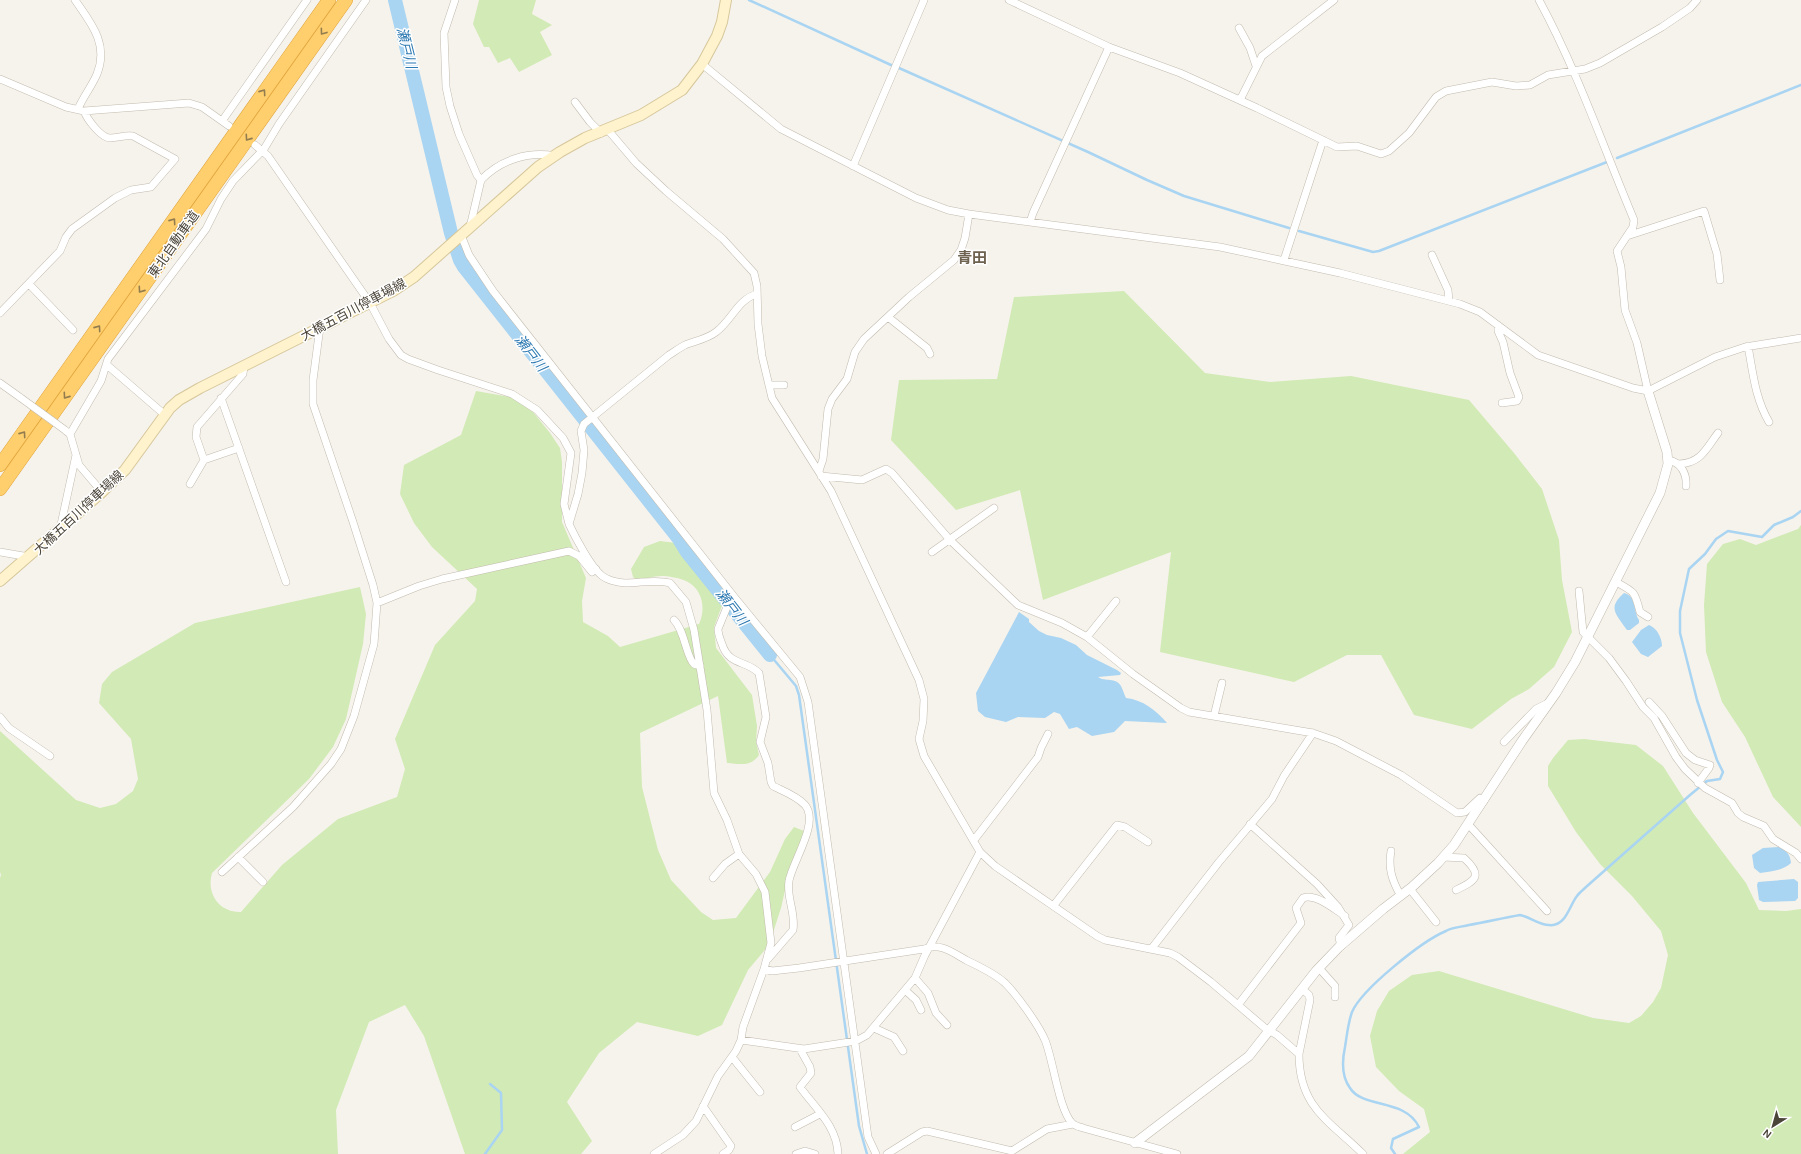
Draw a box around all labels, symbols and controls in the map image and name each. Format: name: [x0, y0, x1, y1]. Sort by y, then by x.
water label: 瀬戸川: [393, 26, 420, 72]
one-way arrow: [321, 27, 328, 34]
one-way arrow: [258, 89, 266, 96]
one-way arrow: [246, 133, 253, 140]
street label: 東北自動車道: [145, 208, 202, 281]
one-way arrow: [168, 219, 175, 226]
district label: 青田: [957, 249, 987, 267]
street label: 大橋五百川停車場線: [298, 275, 408, 344]
one-way arrow: [138, 286, 146, 293]
one-way arrow: [93, 325, 100, 332]
water label: 瀬戸川: [511, 332, 551, 377]
one-way arrow: [63, 392, 71, 399]
one-way arrow: [18, 431, 25, 438]
street label: 大橋五百川停車場線: [30, 467, 126, 558]
water label: 瀬戸川: [712, 586, 752, 631]
north arrow: [1753, 1106, 1793, 1146]
text: N: [1760, 1126, 1774, 1141]

